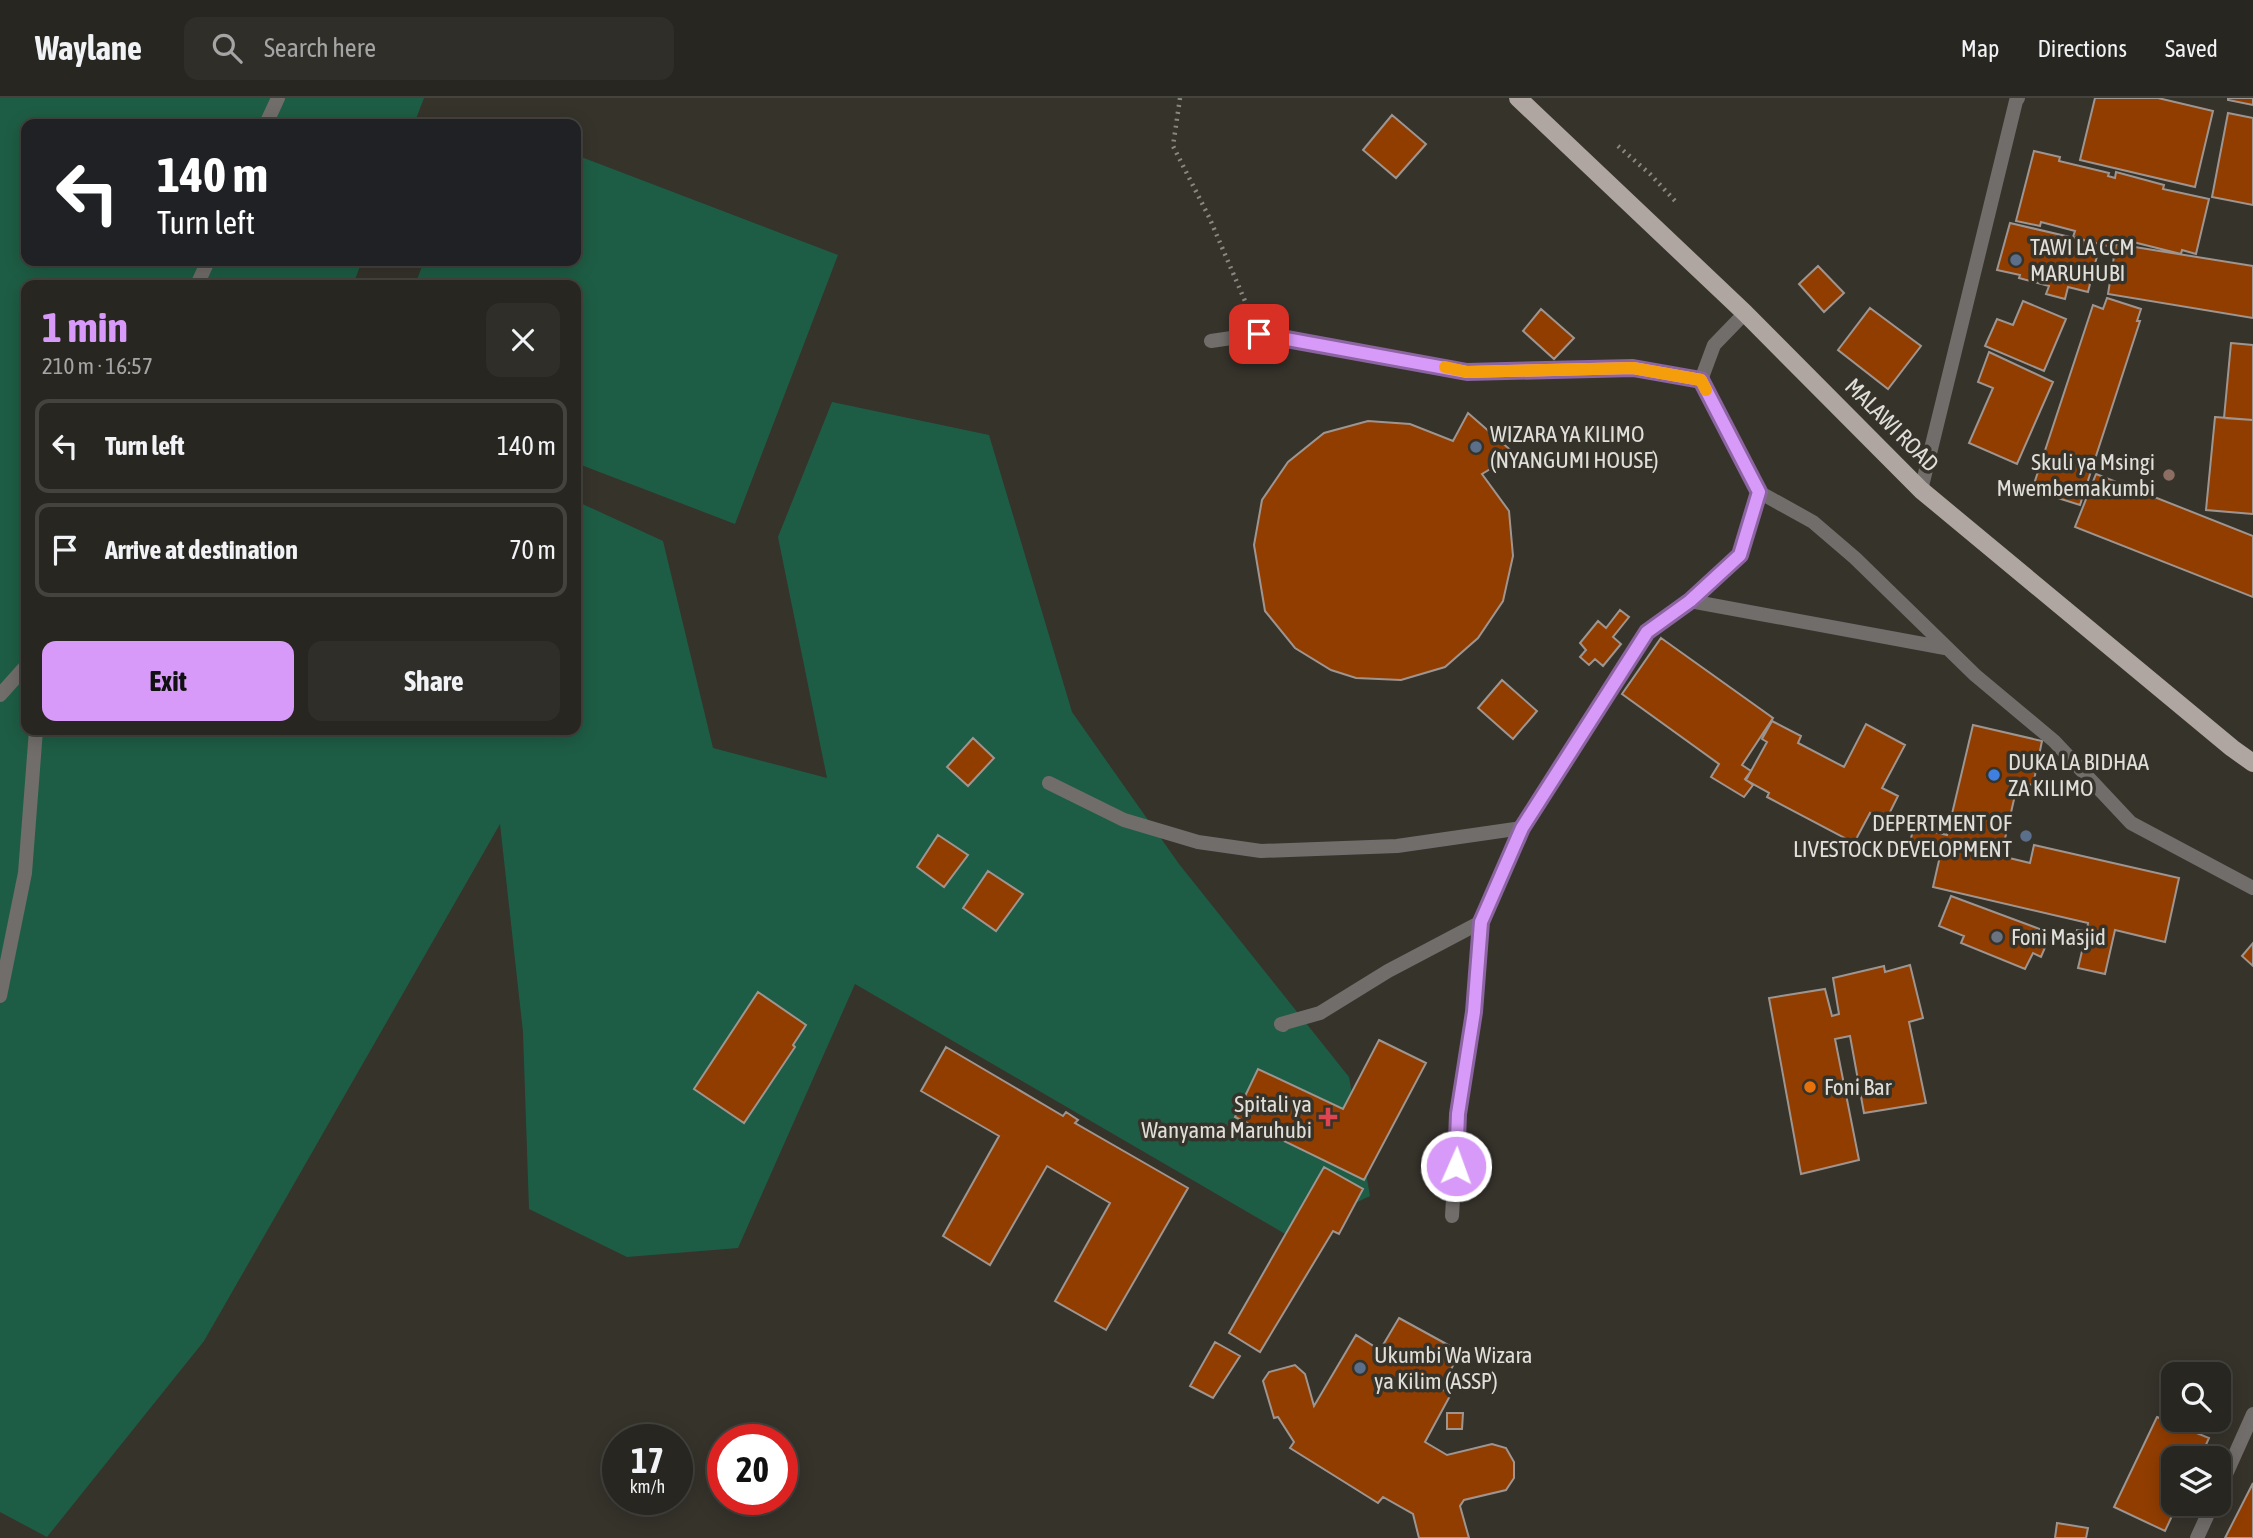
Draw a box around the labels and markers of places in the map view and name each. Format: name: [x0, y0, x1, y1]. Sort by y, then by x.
place label: TAWI LA CCM MARUHUBI: [2030, 234, 2135, 286]
marker: TAWI LA CCM MARUHUBI: [2008, 252, 2024, 268]
pin: [1229, 304, 1289, 364]
place label: WIZARA YA KILIMO (NYANGUMI HOUSE): [1490, 421, 1659, 473]
marker: WIZARA YA KILIMO (NYANGUMI HOUSE): [1468, 439, 1484, 455]
place label: Skuli ya Msingi Mwembemakumbi: [1997, 449, 2155, 501]
marker: Skuli ya Msingi Mwembemakumbi: [2161, 467, 2177, 483]
place label: DUKA LA BIDHAA ZA KILIMO: [2008, 749, 2150, 801]
marker: DUKA LA BIDHAA ZA KILIMO: [1986, 767, 2002, 783]
place label: DEPERTMENT OF LIVESTOCK DEVELOPMENT: [1793, 810, 2013, 862]
marker: DEPERTMENT OF LIVESTOCK DEVELOPMENT: [2018, 828, 2034, 844]
place label: Foni Masjid: [2011, 924, 2106, 950]
marker: Foni Masjid: [1989, 929, 2005, 945]
place label: Foni Bar: [1824, 1074, 1893, 1100]
marker: Foni Bar: [1802, 1079, 1818, 1095]
place label: Spitali ya Wanyama Maruhubi: [1141, 1091, 1312, 1143]
marker: Spitali ya Wanyama Maruhubi: [1318, 1107, 1338, 1127]
place label: Ukumbi Wa Wizara ya Kilim (ASSP): [1374, 1342, 1533, 1394]
marker: Ukumbi Wa Wizara ya Kilim (ASSP): [1352, 1360, 1368, 1376]

